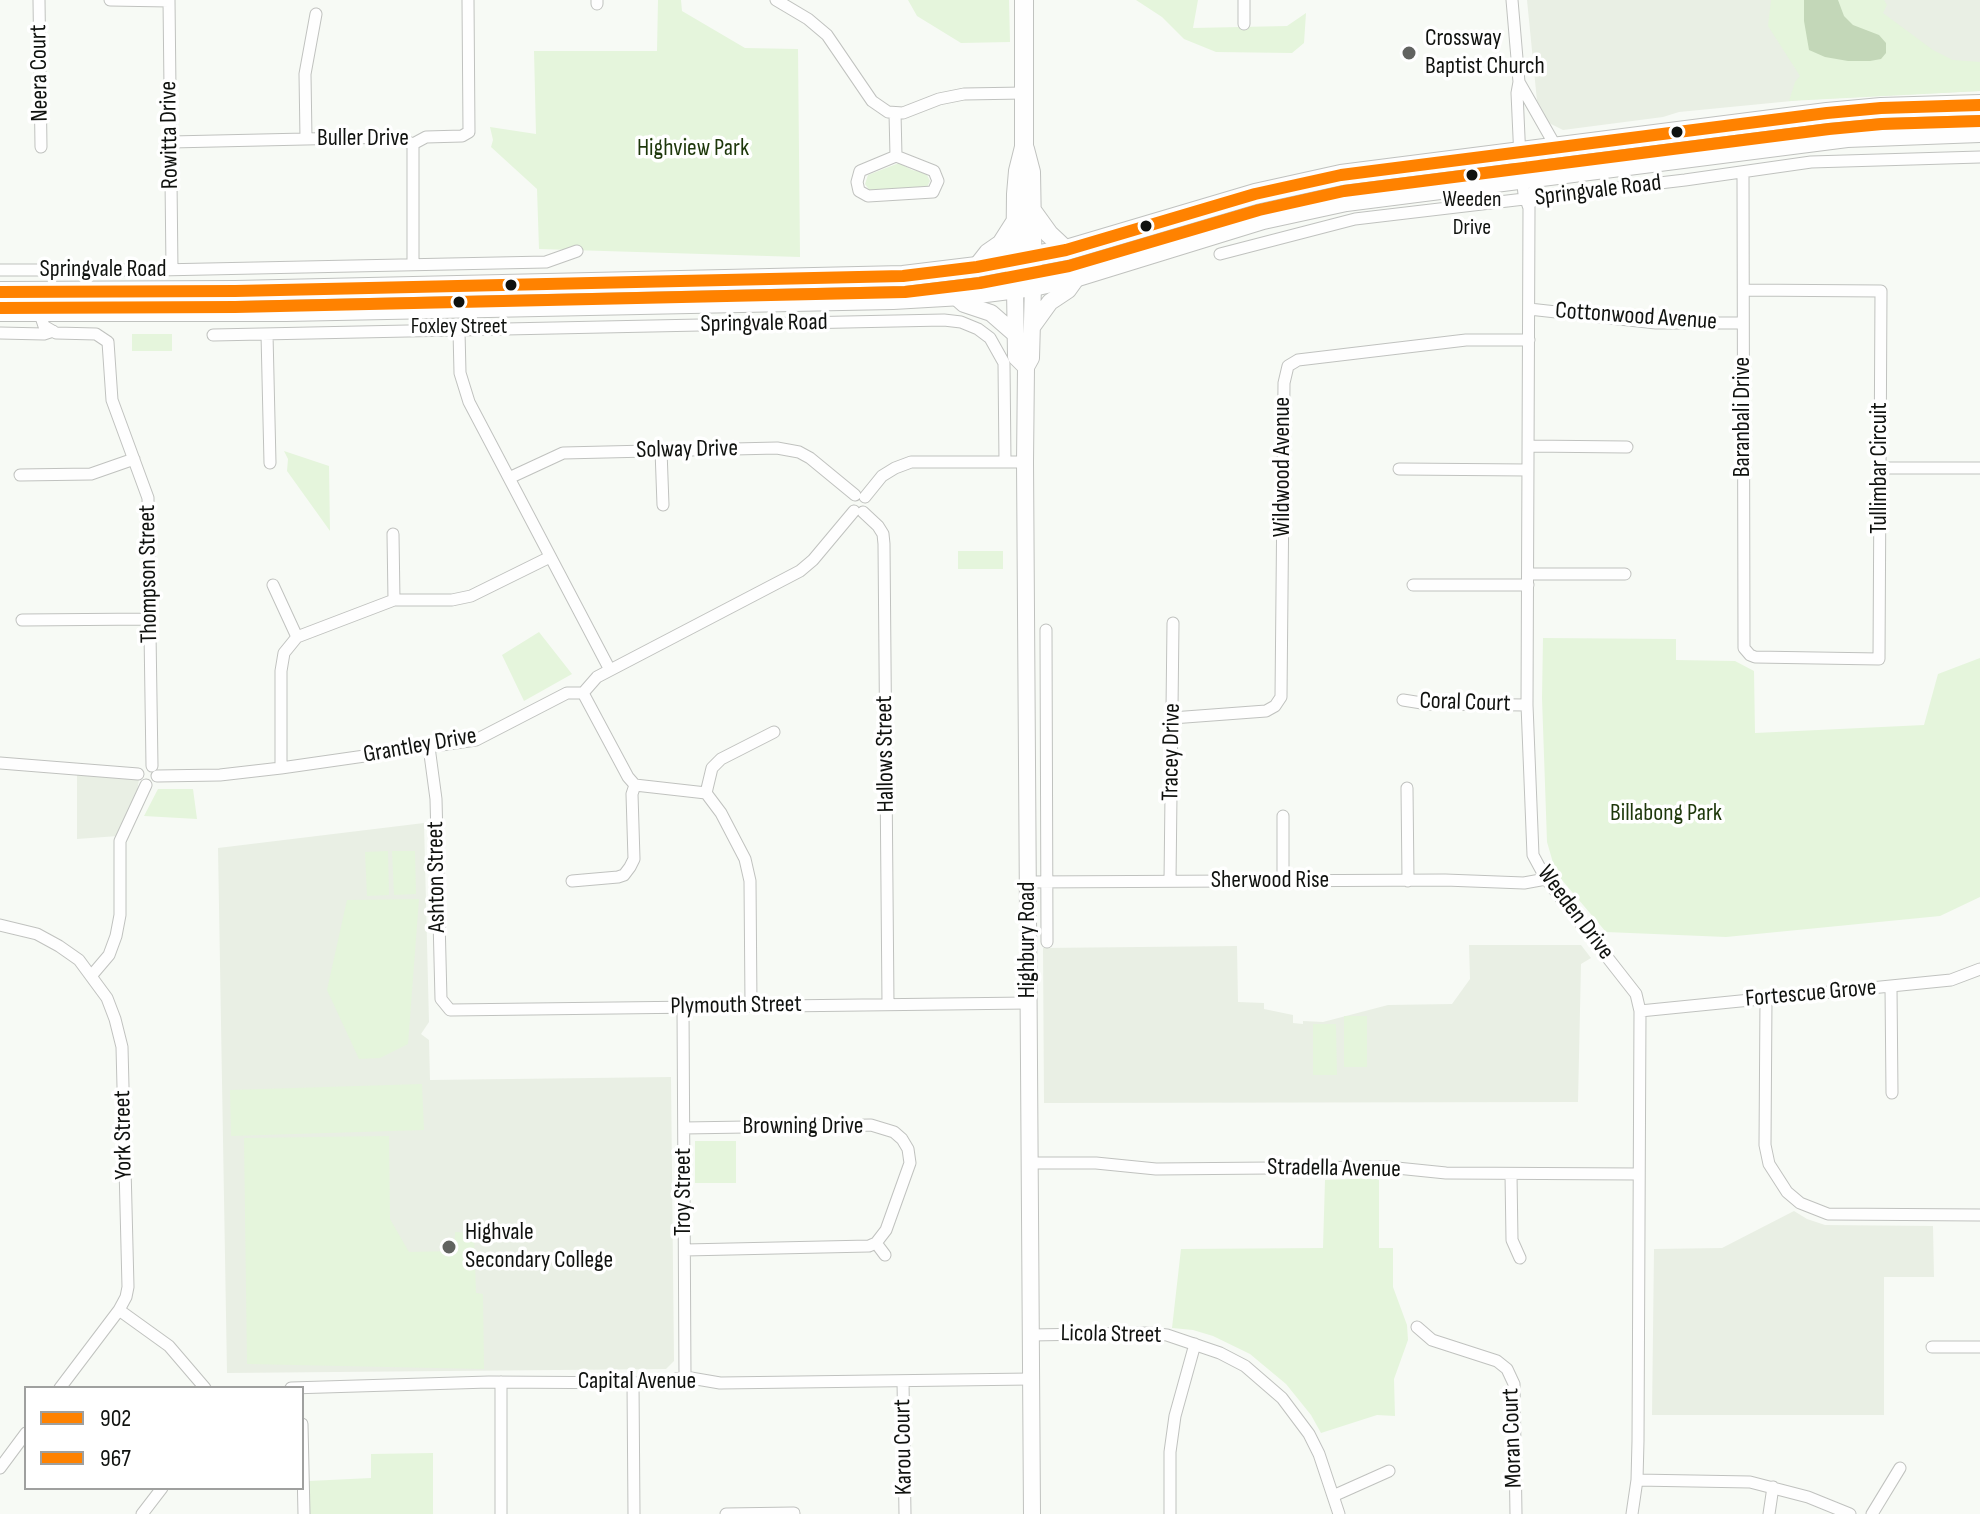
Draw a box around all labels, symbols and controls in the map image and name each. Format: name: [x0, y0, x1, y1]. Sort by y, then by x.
street label: Neera Court: [25, 24, 55, 122]
place label: Crossway Baptist Church: [1425, 25, 1545, 81]
marker: Crossway Baptist Church: [1400, 44, 1418, 62]
street label: Rowitta Drive: [155, 81, 185, 189]
unlabelled marker: [1669, 124, 1685, 140]
street label: Buller Drive: [317, 125, 409, 153]
park label: Highview Park: [637, 135, 749, 163]
marker: Weeden Drive: [1464, 167, 1480, 183]
street label: Springvale Road: [1533, 169, 1663, 213]
place label: Weeden Drive: [1442, 187, 1502, 238]
unlabelled marker: [1138, 218, 1154, 234]
street label: Springvale Road: [39, 256, 167, 284]
unlabelled marker: [503, 277, 519, 293]
marker: Foxley Street: [451, 294, 467, 310]
street label: Cottonwood Avenue: [1554, 297, 1718, 337]
street label: Springvale Road: [700, 308, 828, 340]
place label: Foxley Street: [411, 314, 507, 340]
street label: Baranbali Drive: [1729, 357, 1757, 477]
street label: Wildwood Avenue: [1269, 397, 1297, 537]
street label: Tullimbar Circuit: [1866, 402, 1894, 534]
street label: Solway Drive: [636, 435, 738, 465]
street label: Thompson Street: [133, 505, 165, 643]
street label: Coral Court: [1419, 687, 1511, 719]
street label: Hallows Street: [871, 695, 901, 813]
street label: Tracey Drive: [1157, 703, 1187, 801]
street label: Grantley Drive: [361, 722, 479, 770]
park label: Billabong Park: [1610, 800, 1722, 828]
street label: Ashton Street: [422, 821, 452, 933]
street label: Weeden Drive: [1530, 860, 1620, 966]
street label: Sherwood Rise: [1211, 867, 1329, 895]
street label: Highbury Road: [1014, 882, 1042, 998]
street label: Fortescue Grove: [1744, 974, 1878, 1014]
street label: Plymouth Street: [670, 990, 802, 1022]
street label: York Street: [109, 1090, 139, 1180]
street label: Browning Drive: [743, 1113, 863, 1141]
street label: Troy Street: [670, 1148, 698, 1236]
street label: Stradella Avenue: [1267, 1153, 1401, 1185]
place label: Highvale Secondary College: [465, 1219, 613, 1275]
marker: Highvale Secondary College: [440, 1238, 458, 1256]
street label: Licola Street: [1060, 1320, 1162, 1350]
street label: Capital Avenue: [578, 1368, 696, 1396]
legend: [24, 1386, 304, 1490]
street label: Moran Court: [1497, 1388, 1529, 1488]
street label: Karou Court: [889, 1399, 919, 1495]
text: 902: [100, 1404, 131, 1433]
text: 967: [100, 1444, 131, 1473]

